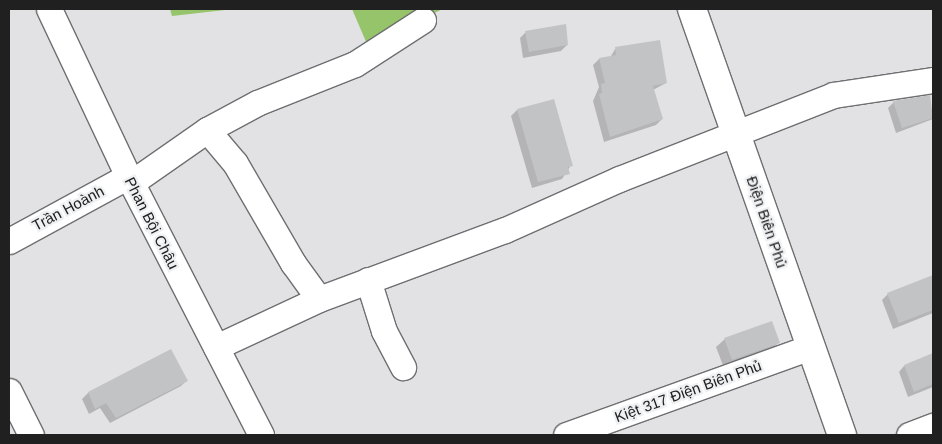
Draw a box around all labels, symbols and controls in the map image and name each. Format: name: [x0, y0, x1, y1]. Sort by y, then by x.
street label: Phan Bội Châu: [121, 174, 183, 272]
street label: Điện Biên Phủ: [743, 174, 791, 270]
street label: Trần Hoành: [29, 182, 107, 234]
street label: Kiệt 317 Điện Biên Phủ: [612, 356, 764, 426]

